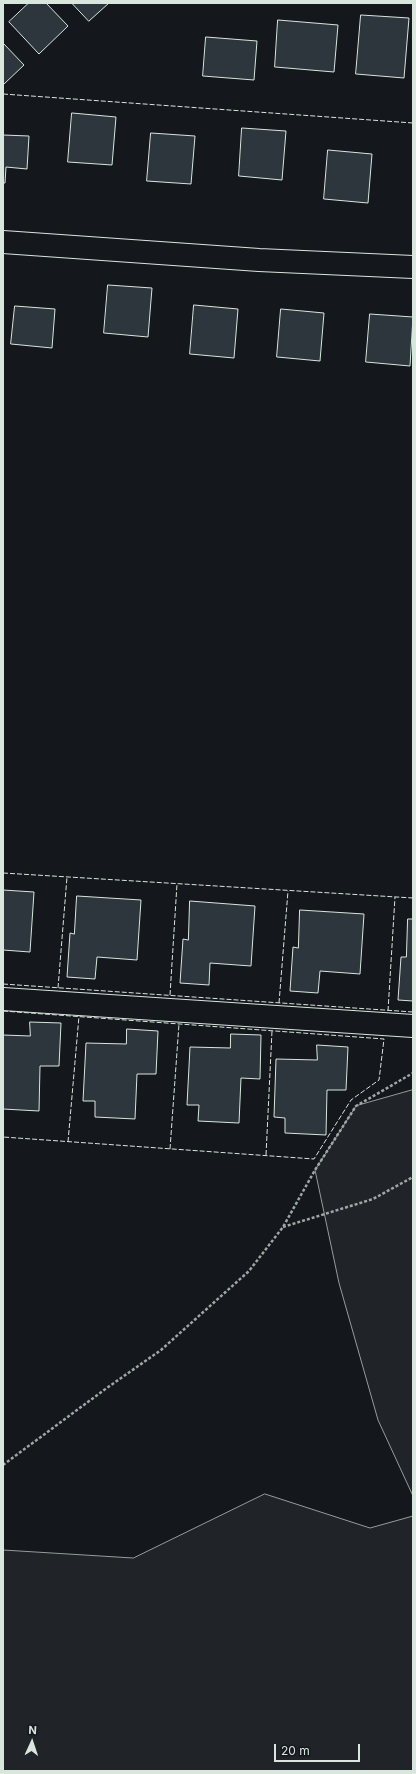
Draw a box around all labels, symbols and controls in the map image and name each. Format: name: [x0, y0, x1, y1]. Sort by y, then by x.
north arrow: [12, 1722, 52, 1762]
text: N: [28, 1723, 37, 1737]
scale bar: [276, 1736, 362, 1762]
text: 20 m: [281, 1743, 310, 1758]

